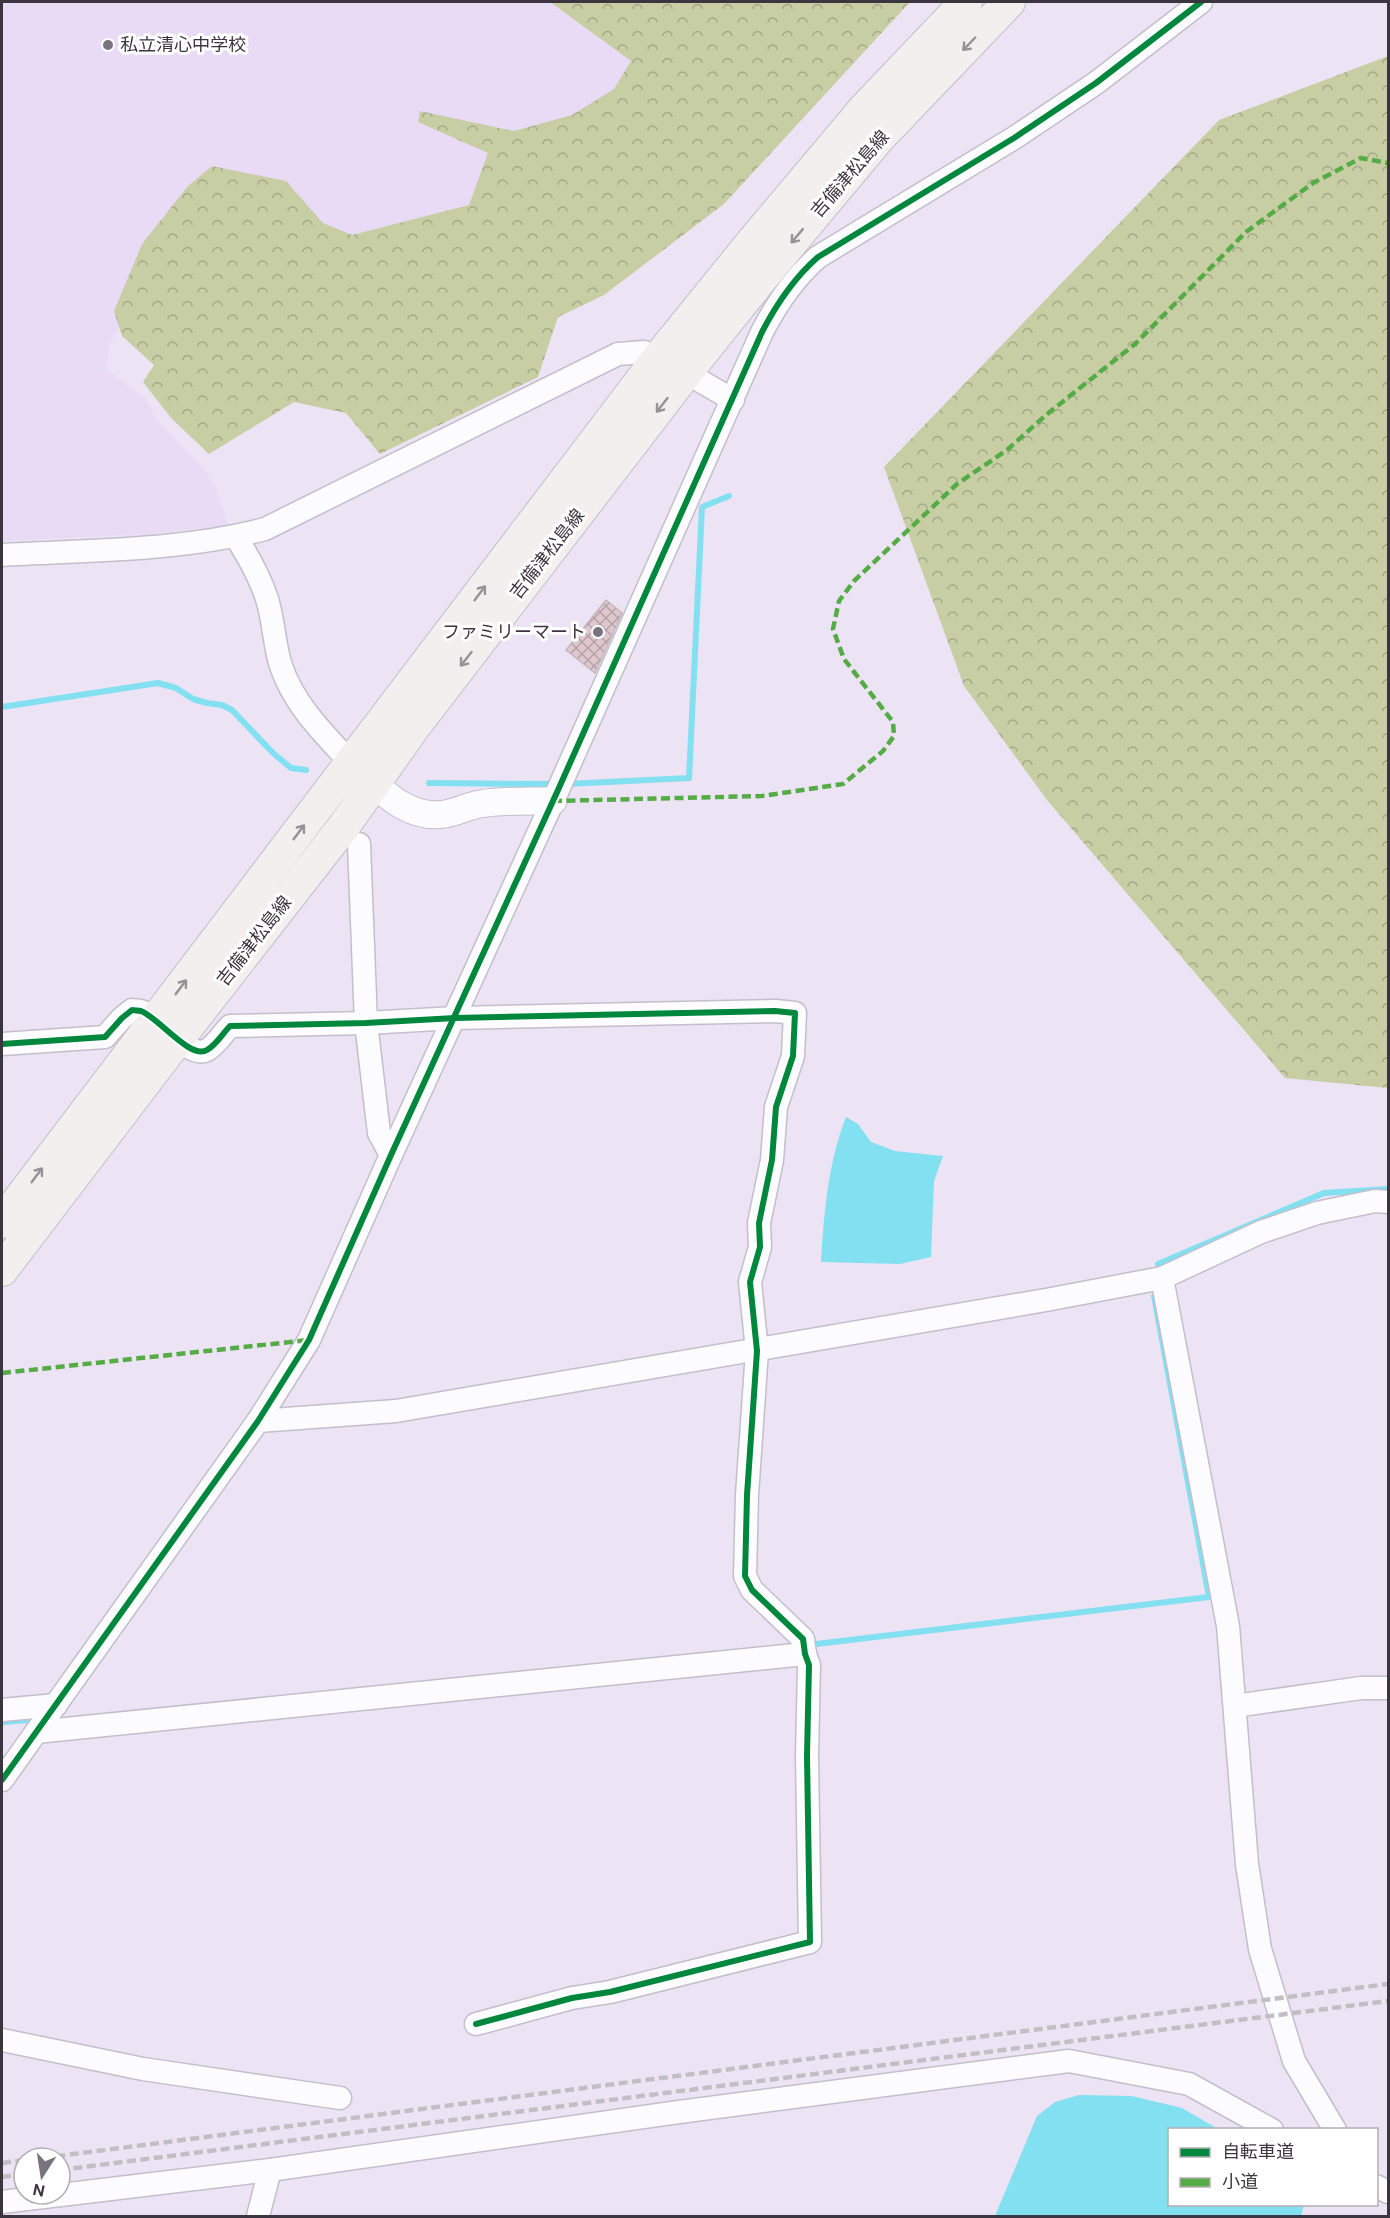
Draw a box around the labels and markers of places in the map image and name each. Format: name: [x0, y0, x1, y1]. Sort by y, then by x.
place label: 私立清心中学校: [120, 33, 246, 57]
marker: 私立清心中学校: [101, 38, 115, 52]
place label: ファミリーマート: [442, 620, 586, 644]
marker: ファミリーマート: [591, 625, 605, 639]

